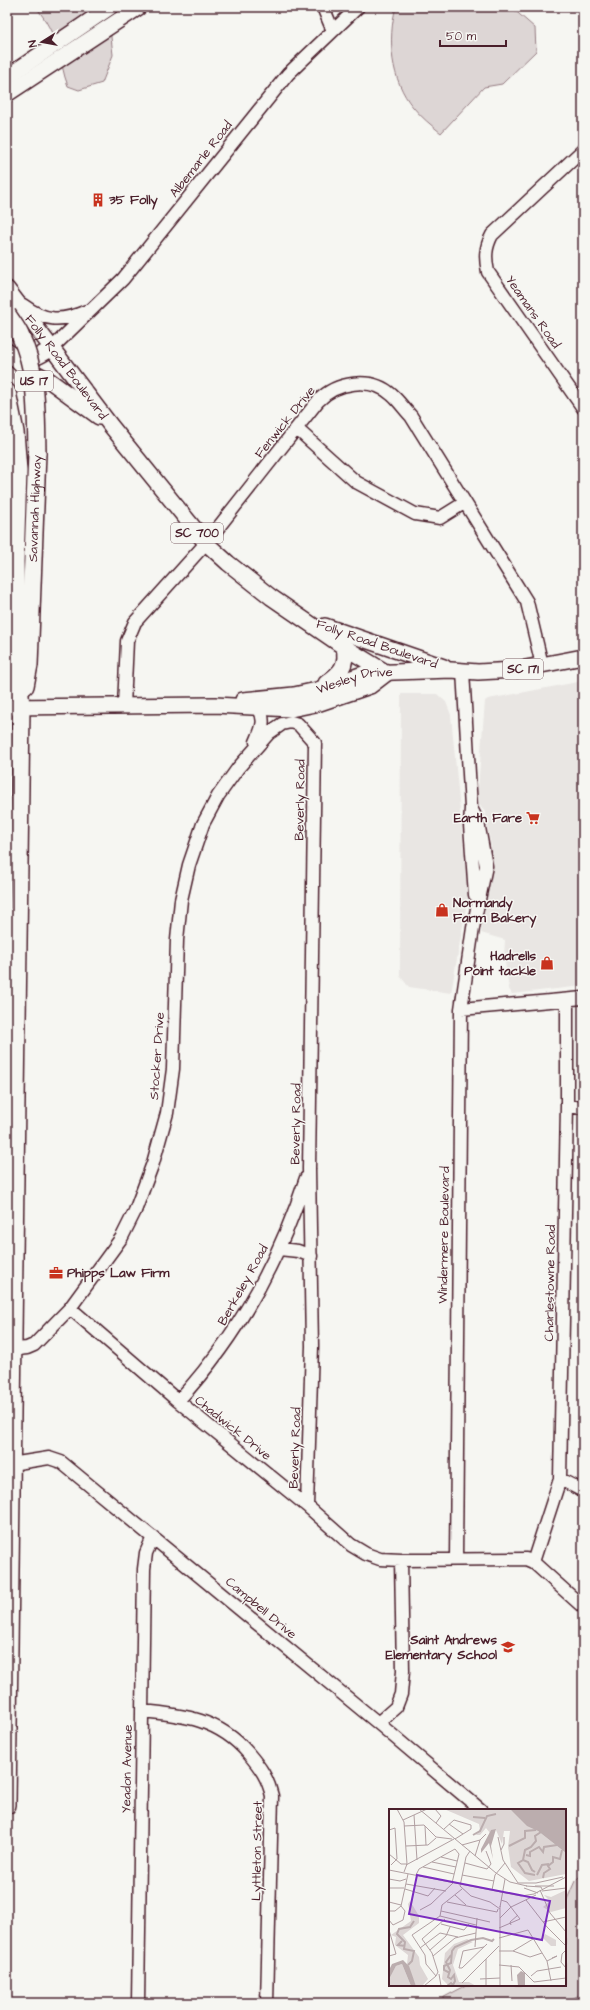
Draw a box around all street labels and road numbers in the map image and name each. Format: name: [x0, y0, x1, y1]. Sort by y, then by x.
street label: Albemarle Road: [165, 117, 237, 201]
street label: Yeamans Road: [501, 272, 565, 352]
street label: Folly Road Boulevard: [21, 311, 112, 423]
road number: US 17: [15, 371, 53, 391]
street label: Fenwick Drive: [250, 382, 320, 462]
street label: Savannah Highway: [24, 455, 47, 562]
road number: SC 700: [171, 523, 223, 543]
street label: Folly Road Boulevard: [314, 615, 440, 674]
road number: SC 171: [503, 659, 543, 679]
street label: Wesley Drive: [314, 663, 393, 699]
street label: Beverly Road: [290, 759, 311, 841]
street label: Stocker Drive: [145, 1012, 169, 1100]
street label: Beverly Road: [286, 1083, 307, 1165]
street label: Windermere Boulevard: [434, 1166, 454, 1304]
street label: Charlestowne Road: [540, 1224, 560, 1342]
street label: Berkeley Road: [213, 1241, 274, 1329]
street label: Chadwick Drive: [191, 1391, 275, 1465]
street label: Beverly Road: [285, 1407, 306, 1489]
street label: Campbell Drive: [221, 1573, 301, 1643]
street label: Yeadon Avenue: [117, 1725, 137, 1813]
street label: Lyttleton Street: [247, 1800, 268, 1901]

